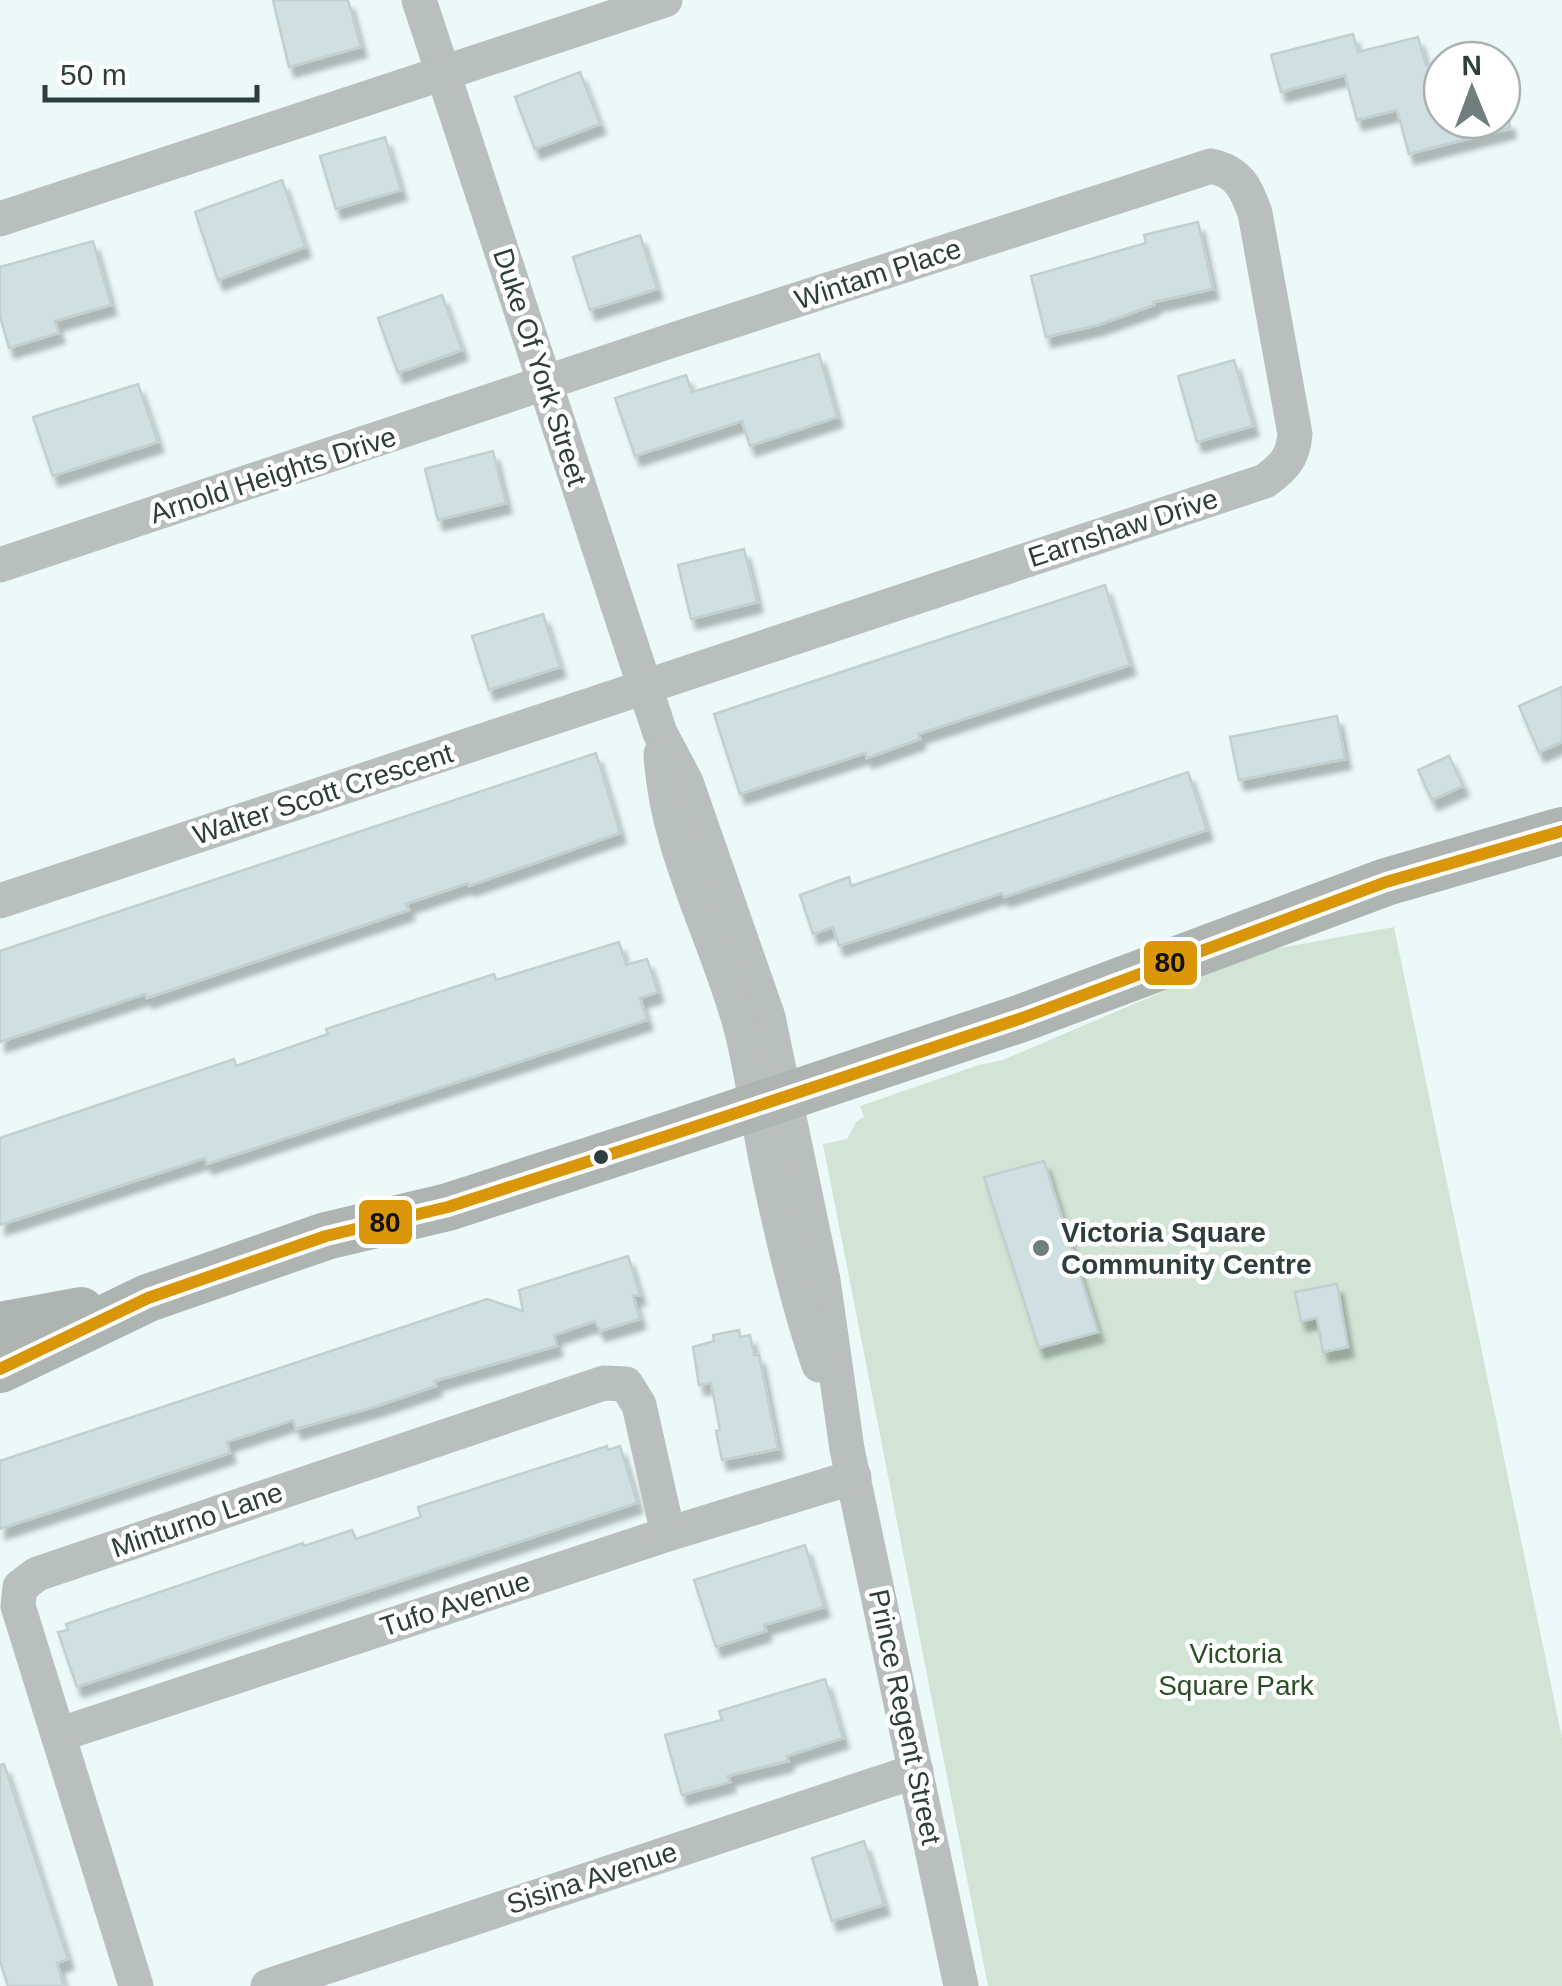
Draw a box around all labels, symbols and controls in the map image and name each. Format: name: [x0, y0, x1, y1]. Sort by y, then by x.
scale bar: [45, 40, 258, 102]
north arrow: [1422, 40, 1522, 140]
text: N: [1461, 50, 1482, 81]
text: 50 m: [60, 58, 127, 91]
street label: Wintam Place: [791, 233, 965, 315]
street label: Duke Of York Street: [487, 245, 593, 490]
street label: Arnold Heights Drive: [146, 421, 400, 529]
street label: Earnshaw Drive: [1024, 483, 1222, 573]
street label: Walter Scott Crescent: [189, 737, 457, 851]
line badge: 80: [1142, 939, 1199, 987]
text: 80: [1154, 947, 1186, 978]
unlabelled marker: [591, 1147, 611, 1167]
line badge: 80: [357, 1198, 414, 1246]
text: 80: [369, 1207, 401, 1238]
place label: Victoria Square Community Centre: [1061, 1217, 1311, 1280]
marker: Victoria Square Community Centre: [1030, 1237, 1052, 1259]
street label: Minturno Lane: [107, 1476, 287, 1564]
street label: Tufo Avenue: [376, 1565, 534, 1643]
street label: Prince Regent Street: [863, 1587, 947, 1848]
park label: Victoria Square Park: [1158, 1638, 1315, 1701]
street label: Sisina Avenue: [503, 1836, 681, 1920]

